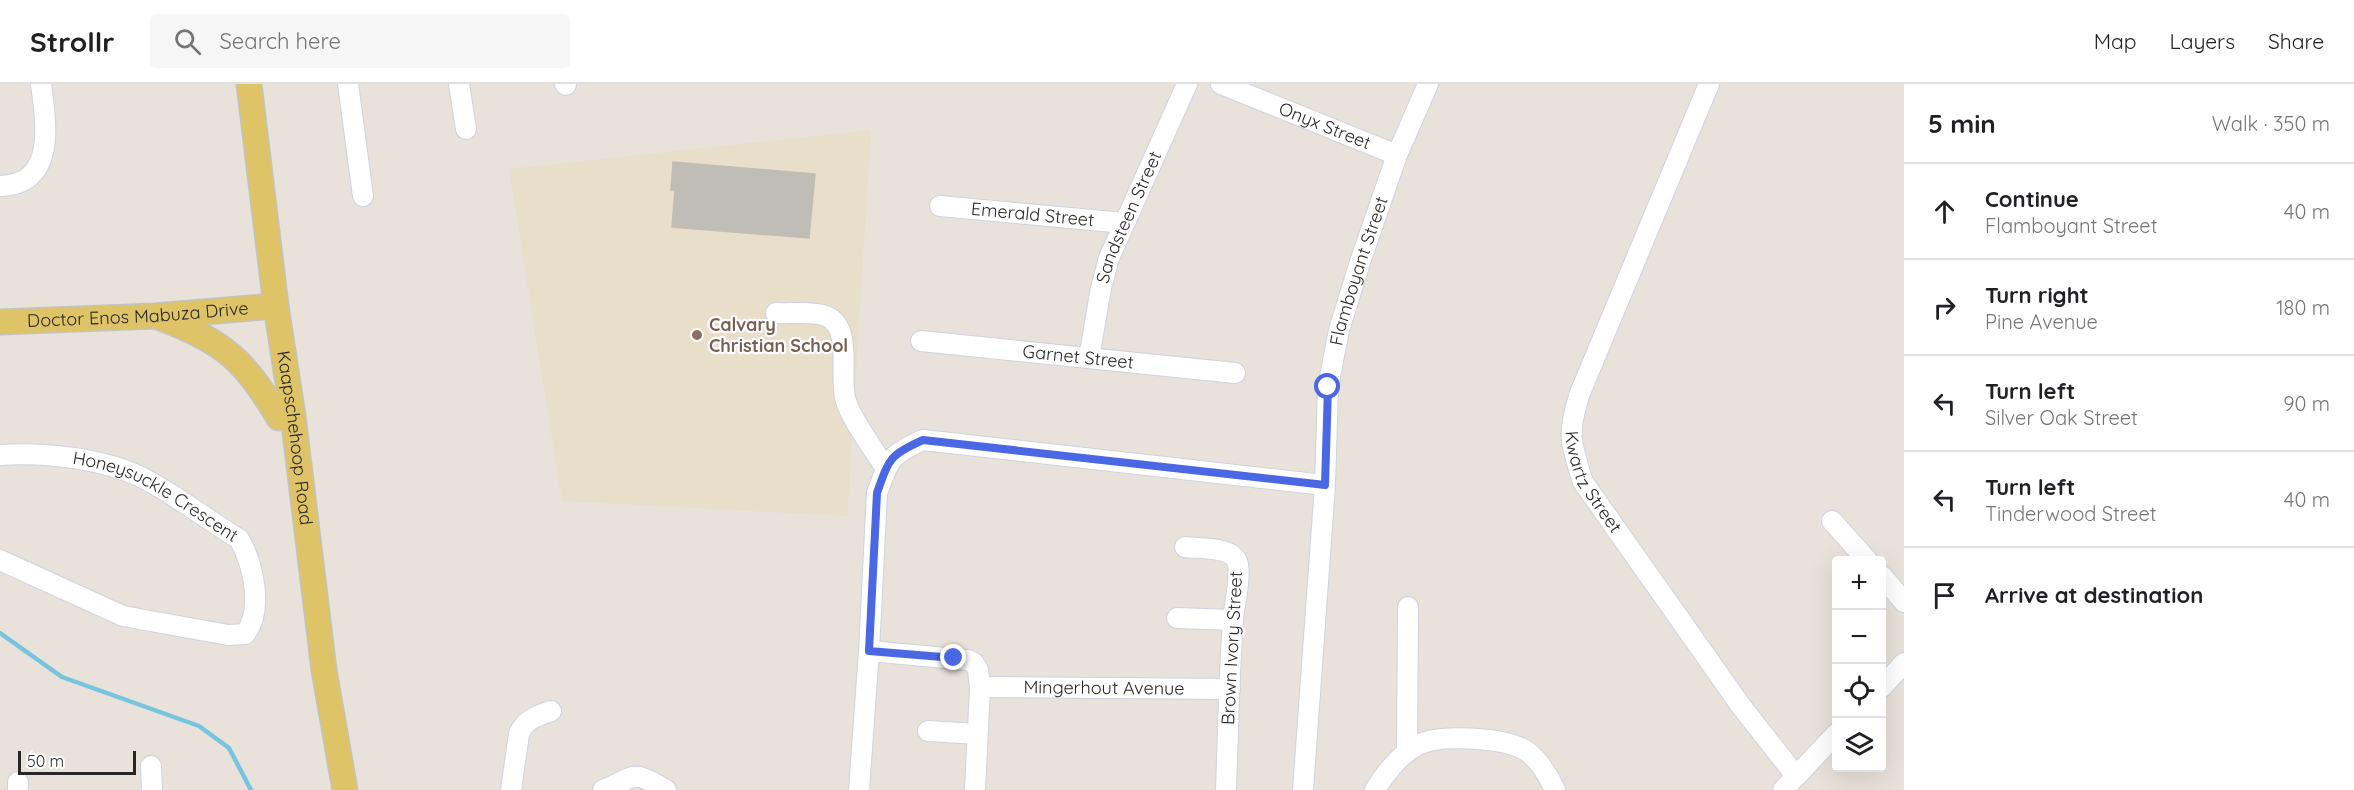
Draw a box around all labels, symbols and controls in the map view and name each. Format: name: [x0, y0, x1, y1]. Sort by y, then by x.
search box: [150, 14, 570, 68]
text: Strollr: [30, 24, 114, 59]
icon: search: [171, 25, 204, 58]
text: Search here: [219, 27, 341, 55]
text: Map: [2094, 28, 2137, 54]
text: Layers: [2170, 28, 2235, 54]
text: Share: [2268, 28, 2324, 54]
street label: Onyx Street: [1276, 97, 1374, 154]
text: 5 min: [1928, 107, 1996, 140]
text: Walk · 350 m: [2212, 111, 2330, 136]
street label: Sandsteen Street: [1091, 147, 1166, 286]
text: Continue: [1985, 185, 2079, 213]
street label: Flamboyant Street: [1324, 193, 1393, 347]
icon: ahead: [1928, 195, 1961, 228]
street label: Emerald Street: [970, 197, 1095, 231]
text: 40 m: [2284, 199, 2330, 224]
text: Flamboyant Street: [1985, 213, 2157, 238]
text: Turn right: [1985, 281, 2089, 309]
icon: right: [1928, 291, 1961, 324]
text: 180 m: [2276, 295, 2330, 320]
street label: Doctor Enos Mabuza Drive: [27, 296, 249, 332]
text: Pine Avenue: [1985, 309, 2098, 334]
place label: Calvary Christian School: [709, 313, 848, 357]
marker: Calvary Christian School: [690, 328, 704, 342]
street label: Garnet Street: [1022, 339, 1135, 374]
street label: Kaapschehoop Road: [272, 349, 318, 526]
route start: [1314, 373, 1340, 399]
text: Turn left: [1985, 377, 2075, 405]
icon: left: [1928, 387, 1961, 420]
text: 90 m: [2283, 391, 2330, 416]
text: Silver Oak Street: [1985, 405, 2138, 430]
street label: Kwartz Street: [1560, 430, 1627, 537]
street label: Honeysuckle Crescent: [71, 446, 243, 547]
text: Turn left: [1985, 473, 2075, 501]
icon: left: [1928, 483, 1961, 516]
text: 40 m: [2284, 487, 2330, 512]
text: Tinderwood Street: [1985, 501, 2156, 526]
map controls: [1832, 556, 1886, 772]
button: +: [1832, 556, 1886, 610]
street label: Brown Ivory Street: [1216, 570, 1247, 725]
icon: arrive: [1928, 579, 1961, 612]
text: Arrive at destination: [1985, 581, 2203, 609]
button: −: [1832, 610, 1886, 664]
route end: [940, 644, 966, 670]
button: locate: [1832, 664, 1886, 718]
street label: Mingerhout Avenue: [1023, 675, 1185, 700]
button: layers: [1832, 718, 1886, 772]
scale bar: [18, 748, 136, 776]
text: 50 m: [27, 751, 64, 771]

